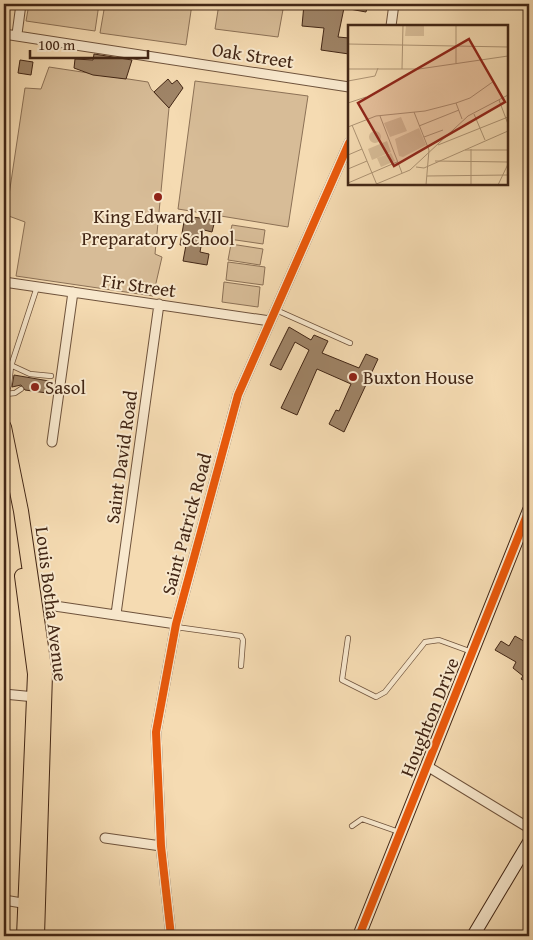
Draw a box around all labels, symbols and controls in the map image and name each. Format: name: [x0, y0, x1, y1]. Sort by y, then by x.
inset map: [348, 25, 508, 185]
scale bar: [30, 28, 148, 60]
text: 100 m: [38, 34, 76, 55]
street label: Oak Street: [210, 35, 296, 75]
marker: King Edward VII Preparatory School: [152, 191, 164, 203]
place label: King Edward VII Preparatory School: [81, 202, 235, 252]
street label: Fir Street: [100, 266, 178, 304]
place label: Buxton House: [363, 363, 474, 391]
marker: Buxton House: [347, 371, 359, 383]
place label: Sasol: [45, 373, 86, 401]
marker: Sasol: [29, 381, 41, 393]
street label: Saint David Road: [98, 388, 144, 525]
street label: Saint Patrick Road: [154, 449, 219, 598]
street label: Louis Botha Avenue: [29, 525, 75, 683]
street label: Houghton Drive: [392, 653, 466, 781]

